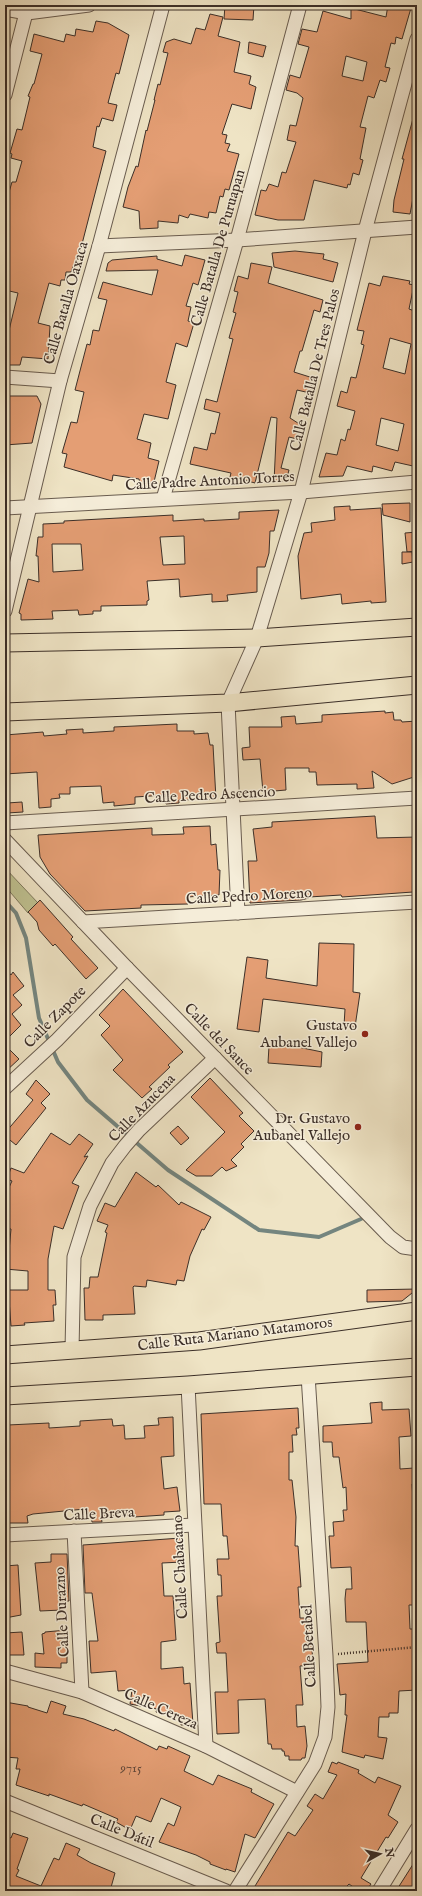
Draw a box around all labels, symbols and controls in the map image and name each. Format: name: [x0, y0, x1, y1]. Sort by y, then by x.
street label: Calle Batalla De Puruapan: [186, 167, 250, 329]
street label: Calle Batalla Oaxaca: [39, 239, 93, 367]
street label: Calle Batalla De Tres Palos: [286, 287, 344, 453]
street label: Calle Padre Antonio Torres: [125, 467, 295, 495]
street label: Calle Pedro Ascencio: [144, 782, 276, 808]
street label: Calle Pedro Moreno: [185, 883, 313, 909]
street label: Calle Zapote: [20, 982, 90, 1052]
street label: Calle del Sauce: [180, 999, 258, 1079]
place label: Gustavo Aubanel Vallejo: [259, 1016, 357, 1052]
marker: Gustavo Aubanel Vallejo: [360, 1029, 370, 1039]
street label: Calle Azucena: [105, 1069, 180, 1146]
place label: Dr. Gustavo Aubanel Vallejo: [252, 1109, 350, 1145]
marker: Dr. Gustavo Aubanel Vallejo: [353, 1122, 363, 1132]
street label: Calle Ruta Mariano Matamoros: [137, 1313, 333, 1355]
street label: Calle Breva: [63, 1503, 135, 1525]
street label: Calle Chabacano: [168, 1514, 192, 1620]
street label: Calle Durazno: [50, 1566, 74, 1658]
street label: Calle Betabel: [297, 1603, 321, 1688]
street label: Calle Cereza: [121, 1684, 201, 1734]
house number: 9715: [119, 1760, 142, 1777]
street label: Calle Dátil: [87, 1810, 158, 1853]
north arrow: [360, 1834, 400, 1874]
text: N: [381, 1846, 397, 1859]

